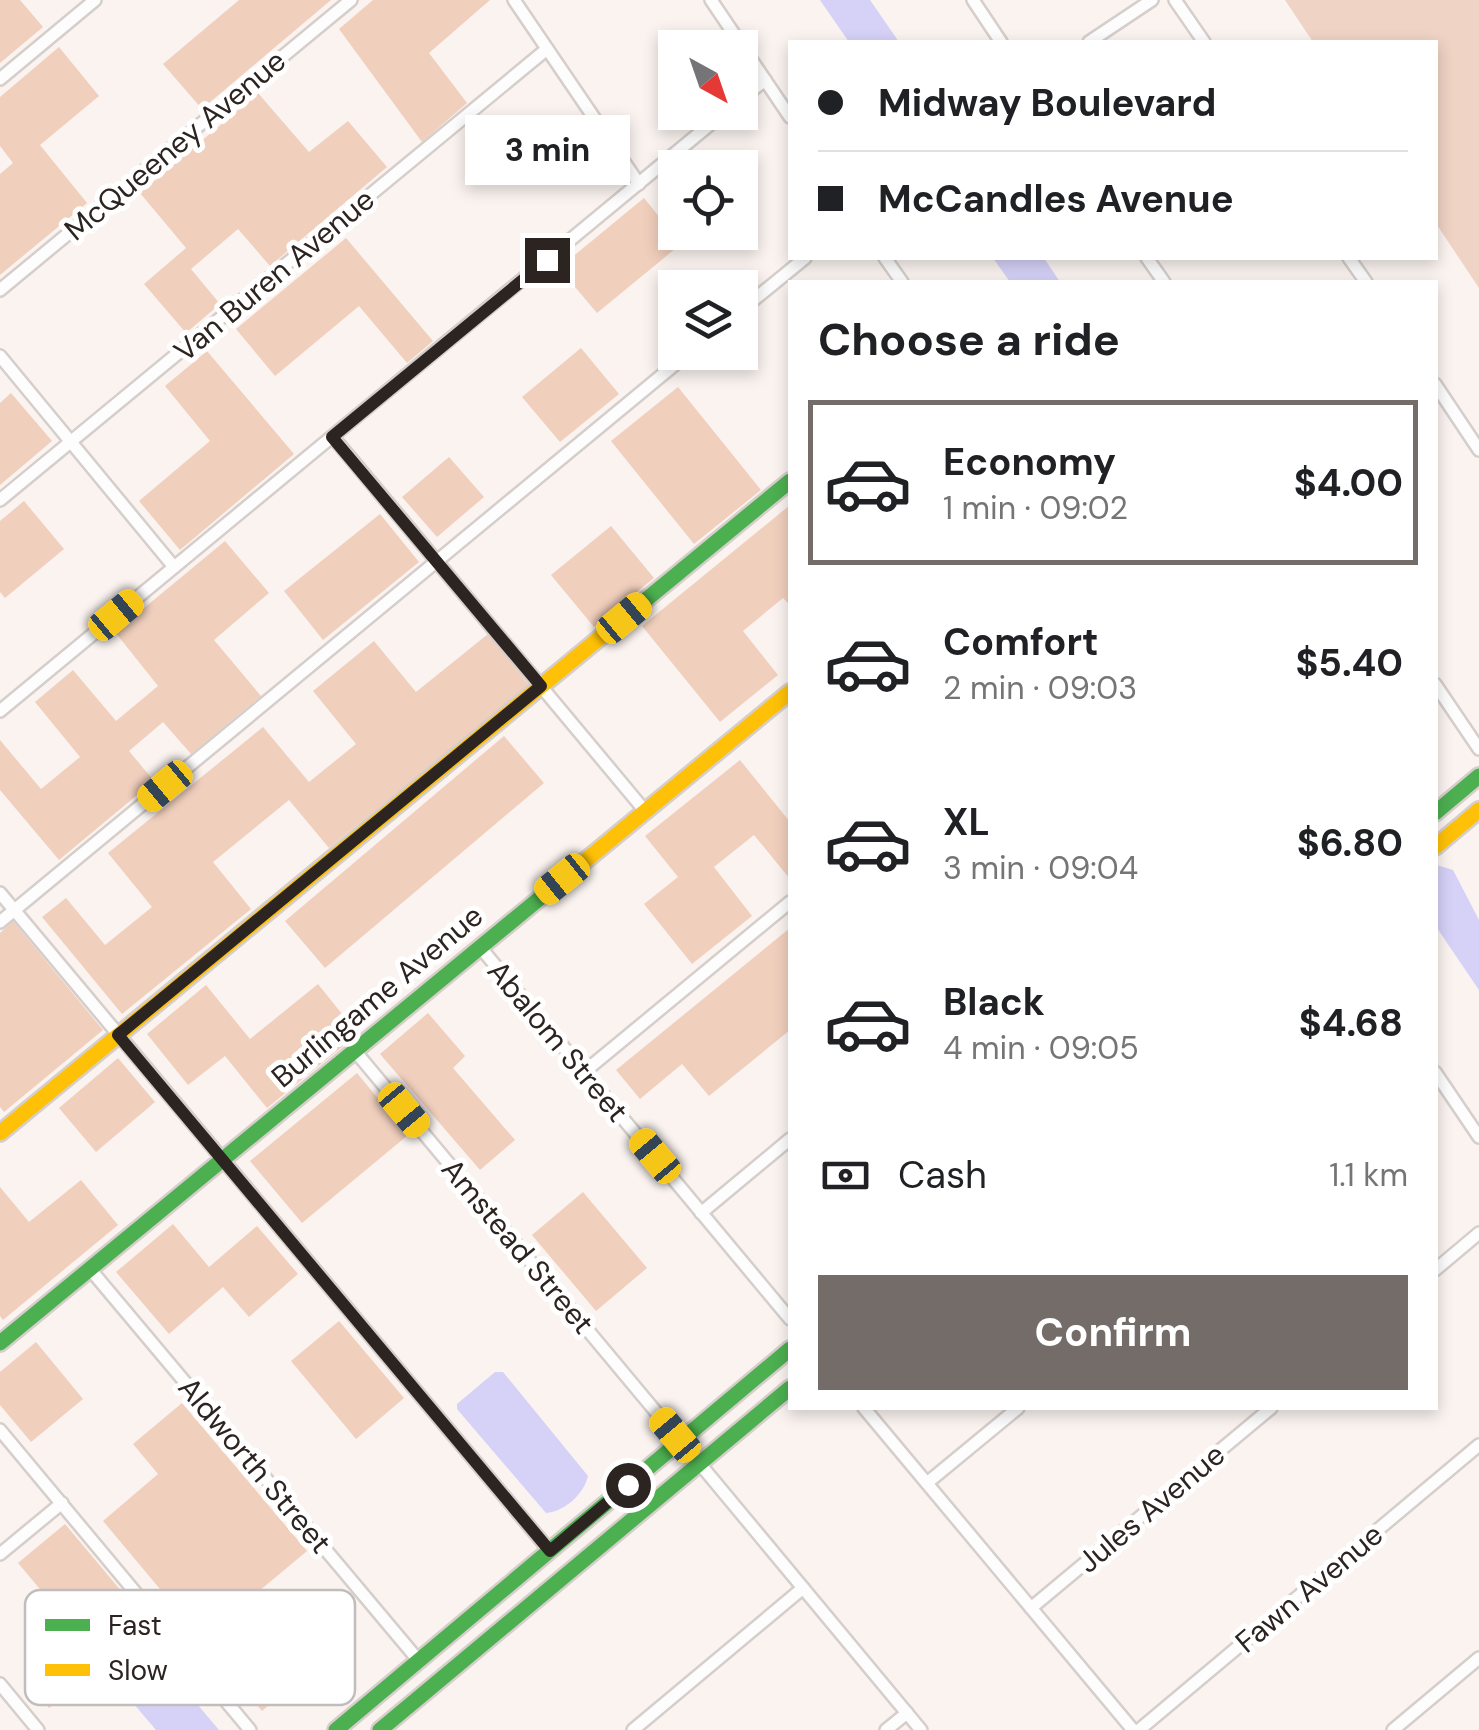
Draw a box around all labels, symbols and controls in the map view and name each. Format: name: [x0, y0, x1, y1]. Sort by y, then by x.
north arrow: [658, 30, 758, 130]
map controls: [658, 30, 758, 370]
street label: McQueeney Avenue: [56, 41, 294, 249]
text: Midway Boulevard: [878, 78, 1216, 128]
callout: 3 min: [464, 115, 630, 185]
text: 3 min: [505, 129, 590, 171]
button: locate: [658, 150, 758, 250]
text: McCandles Avenue: [878, 174, 1234, 224]
street label: Van Buren Avenue: [166, 180, 382, 370]
route end: [525, 238, 570, 283]
button: layers: [658, 270, 758, 370]
text: Choose a ride: [818, 310, 1120, 369]
text: Economy: [943, 437, 1116, 487]
icon: car: [823, 438, 913, 528]
text: $4.00: [1294, 458, 1403, 508]
text: 1 min · 09:02: [943, 487, 1128, 529]
car: [83, 584, 149, 646]
car: [591, 587, 657, 649]
text: Comfort: [943, 617, 1099, 667]
icon: car: [823, 618, 913, 708]
text: $5.40: [1295, 638, 1403, 688]
text: 2 min · 09:03: [943, 667, 1137, 709]
car: [132, 755, 198, 817]
text: XL: [943, 797, 990, 847]
icon: car: [823, 798, 913, 888]
text: $6.80: [1297, 818, 1403, 868]
text: 3 min · 09:04: [943, 847, 1138, 889]
car: [529, 848, 595, 910]
street label: Burlingame Avenue: [263, 896, 491, 1096]
street label: Abalom Street: [479, 952, 637, 1130]
text: Black: [943, 977, 1045, 1027]
icon: car: [823, 978, 913, 1068]
text: $4.68: [1299, 998, 1403, 1048]
text: 4 min · 09:05: [943, 1027, 1139, 1069]
car: [373, 1077, 435, 1143]
car: [624, 1123, 686, 1189]
icon: cash: [818, 1148, 873, 1203]
street label: Amstead Street: [433, 1150, 603, 1342]
text: Cash: [898, 1150, 987, 1200]
text: 1.1 km: [1329, 1154, 1408, 1196]
button: Confirm: [818, 1275, 1408, 1390]
street label: Aldworth Street: [170, 1369, 340, 1561]
car: [644, 1402, 706, 1468]
street label: Jules Avenue: [1069, 1435, 1233, 1581]
route start: [606, 1463, 651, 1508]
street label: Fawn Avenue: [1227, 1515, 1391, 1661]
legend: [25, 1590, 355, 1705]
text: Fast: [108, 1607, 162, 1644]
text: Slow: [108, 1652, 168, 1689]

